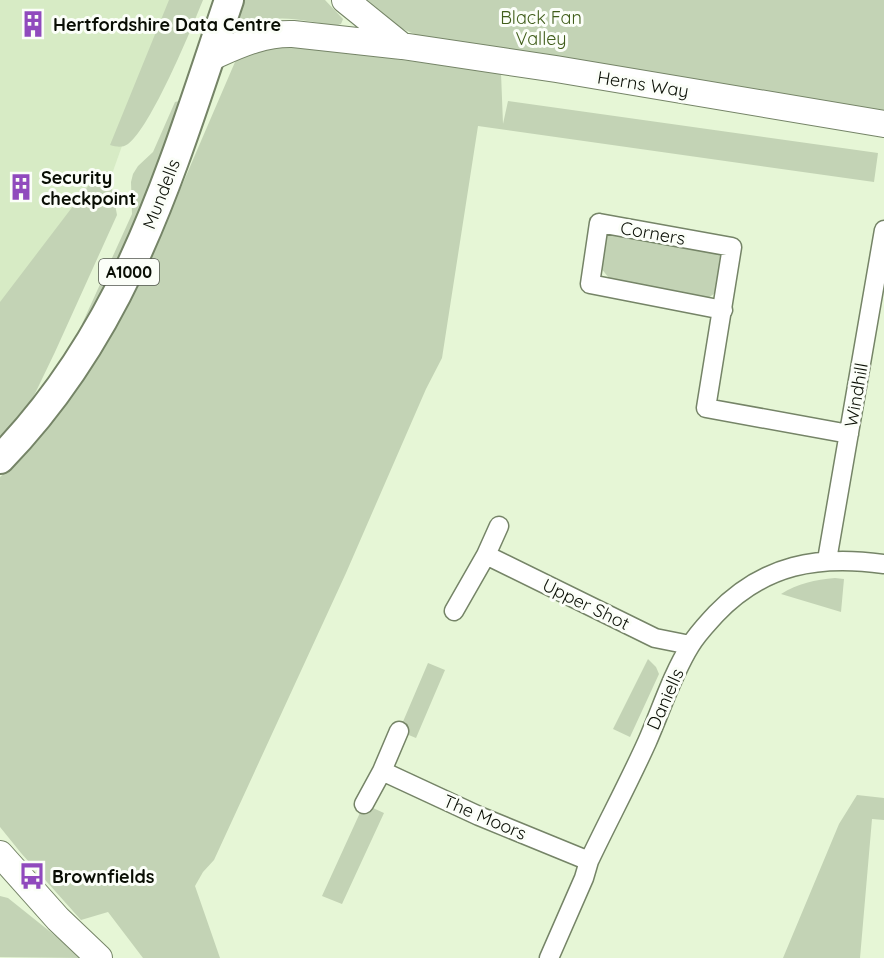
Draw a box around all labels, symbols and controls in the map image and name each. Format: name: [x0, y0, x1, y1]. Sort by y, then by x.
park label: Black Fan Valley: [500, 6, 582, 50]
building icon: Hertfordshire Data Centre: [18, 9, 48, 39]
place label: Hertfordshire Data Centre: [53, 13, 281, 36]
street label: Herns Way: [596, 65, 690, 103]
street label: Mundells: [137, 156, 185, 232]
place label: Security checkpoint: [41, 166, 136, 210]
building icon: Security checkpoint: [6, 172, 36, 202]
street label: Corners: [619, 216, 687, 250]
road number: A1000: [99, 259, 159, 285]
street label: Windhill: [839, 361, 873, 429]
street label: Upper Shot: [539, 573, 633, 635]
street label: Daniells: [641, 665, 689, 733]
street label: The Moors: [440, 789, 530, 845]
bus stop icon: Brownfields: [17, 861, 47, 891]
place label: Brownfields: [52, 865, 155, 888]

